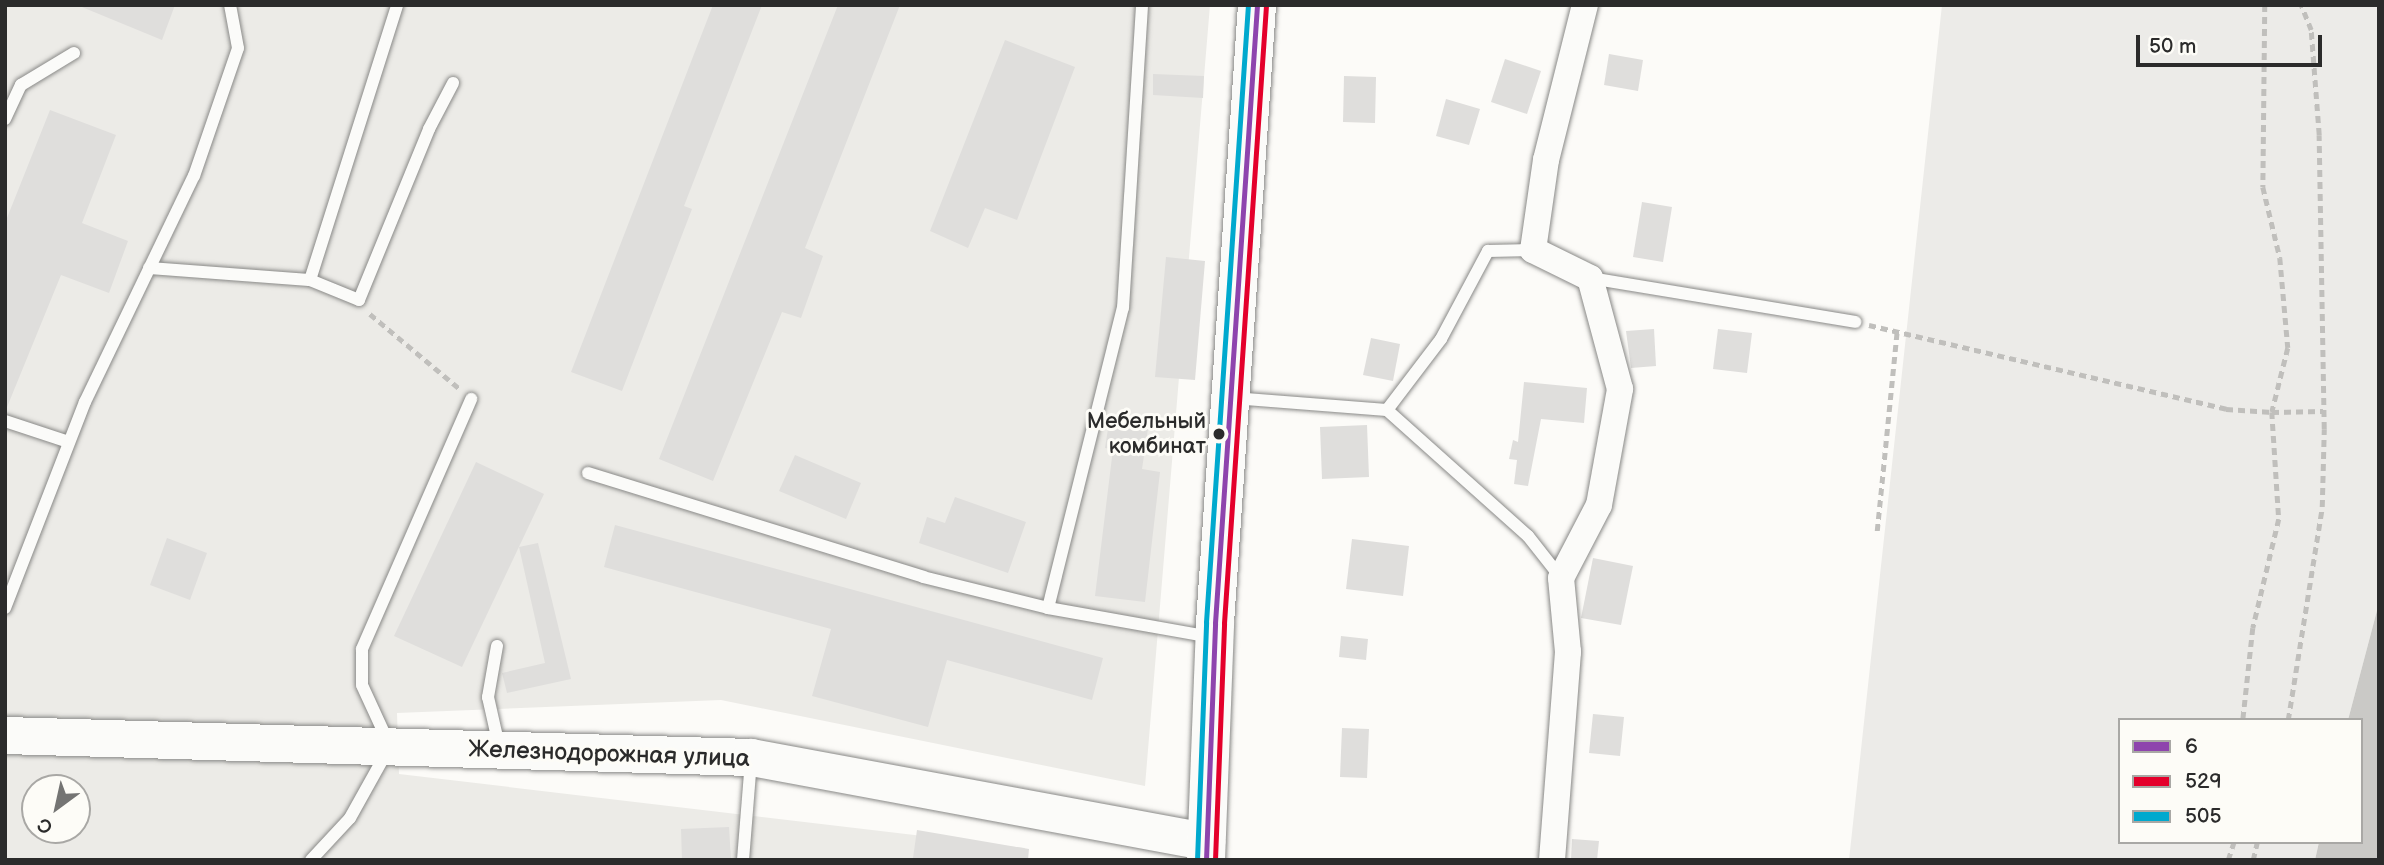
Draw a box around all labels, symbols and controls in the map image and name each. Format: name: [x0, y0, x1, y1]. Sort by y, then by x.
scale bar: [2139, 21, 2324, 65]
text: 50 m: [2149, 34, 2196, 59]
place label: Мебельный комбинат: [1087, 408, 1206, 460]
marker: Мебельный комбинат: [1212, 427, 1226, 441]
legend: [2118, 718, 2363, 844]
text: 6: [2185, 734, 2198, 759]
street label: Железнодорожная улица: [468, 735, 750, 773]
text: 529: [2185, 769, 2222, 794]
north arrow: [21, 774, 91, 844]
text: 505: [2185, 804, 2221, 829]
text: С: [34, 812, 57, 839]

